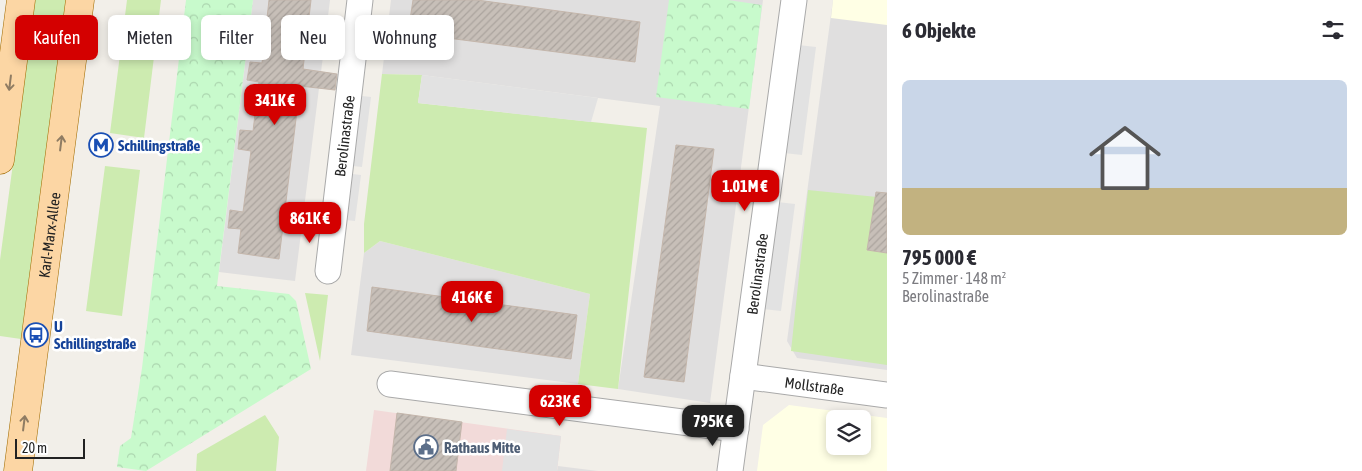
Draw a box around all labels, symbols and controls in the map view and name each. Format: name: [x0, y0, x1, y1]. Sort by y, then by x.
chip: Kaufen: [15, 15, 98, 60]
chip: Mieten: [108, 15, 191, 60]
chip: Filter: [201, 15, 271, 60]
chip: Neu: [281, 15, 345, 60]
chip: Wohnung: [355, 15, 454, 60]
icon: filters: [1319, 16, 1347, 44]
text: 6 Objekte: [902, 18, 976, 42]
one-way arrow: [5, 75, 15, 91]
pin: 341K €: [234, 84, 316, 126]
text: 341K €: [255, 91, 295, 109]
street label: Berolinastraße: [331, 94, 357, 178]
icon: home: [1080, 113, 1170, 203]
metro station icon: Schillingstraße: [88, 132, 114, 158]
one-way arrow: [56, 135, 66, 151]
place label: Schillingstraße: [118, 137, 200, 154]
pin: 1.01M €: [699, 170, 791, 212]
text: 1.01M €: [722, 177, 768, 195]
street label: Karl-Marx-Allee: [35, 191, 63, 279]
pin: 861K €: [269, 202, 351, 244]
text: 861K €: [290, 209, 330, 227]
street label: Berolinastraße: [743, 232, 771, 315]
text: 795 000 €: [902, 245, 976, 269]
text: 5 Zimmer · 148 m²: [902, 269, 1006, 287]
pin: 416K €: [431, 280, 513, 323]
text: Berolinastraße: [902, 287, 989, 305]
text: 416K €: [452, 288, 492, 306]
place label: U Schillingstraße: [54, 318, 136, 352]
bus stop icon: U Schillingstraße: [23, 322, 49, 348]
street label: Mollstraße: [784, 373, 845, 398]
pin: 623K €: [519, 384, 601, 427]
text: 623K €: [540, 392, 580, 410]
pin: 795K €: [672, 404, 754, 447]
map controls: [826, 410, 871, 455]
button: layers: [826, 410, 871, 455]
text: 795K €: [693, 412, 733, 430]
one-way arrow: [19, 415, 29, 431]
public building icon: Rathaus Mitte: [413, 434, 439, 460]
scale bar: [15, 436, 85, 459]
place label: Rathaus Mitte: [444, 439, 521, 456]
text: 20 m: [22, 440, 47, 456]

